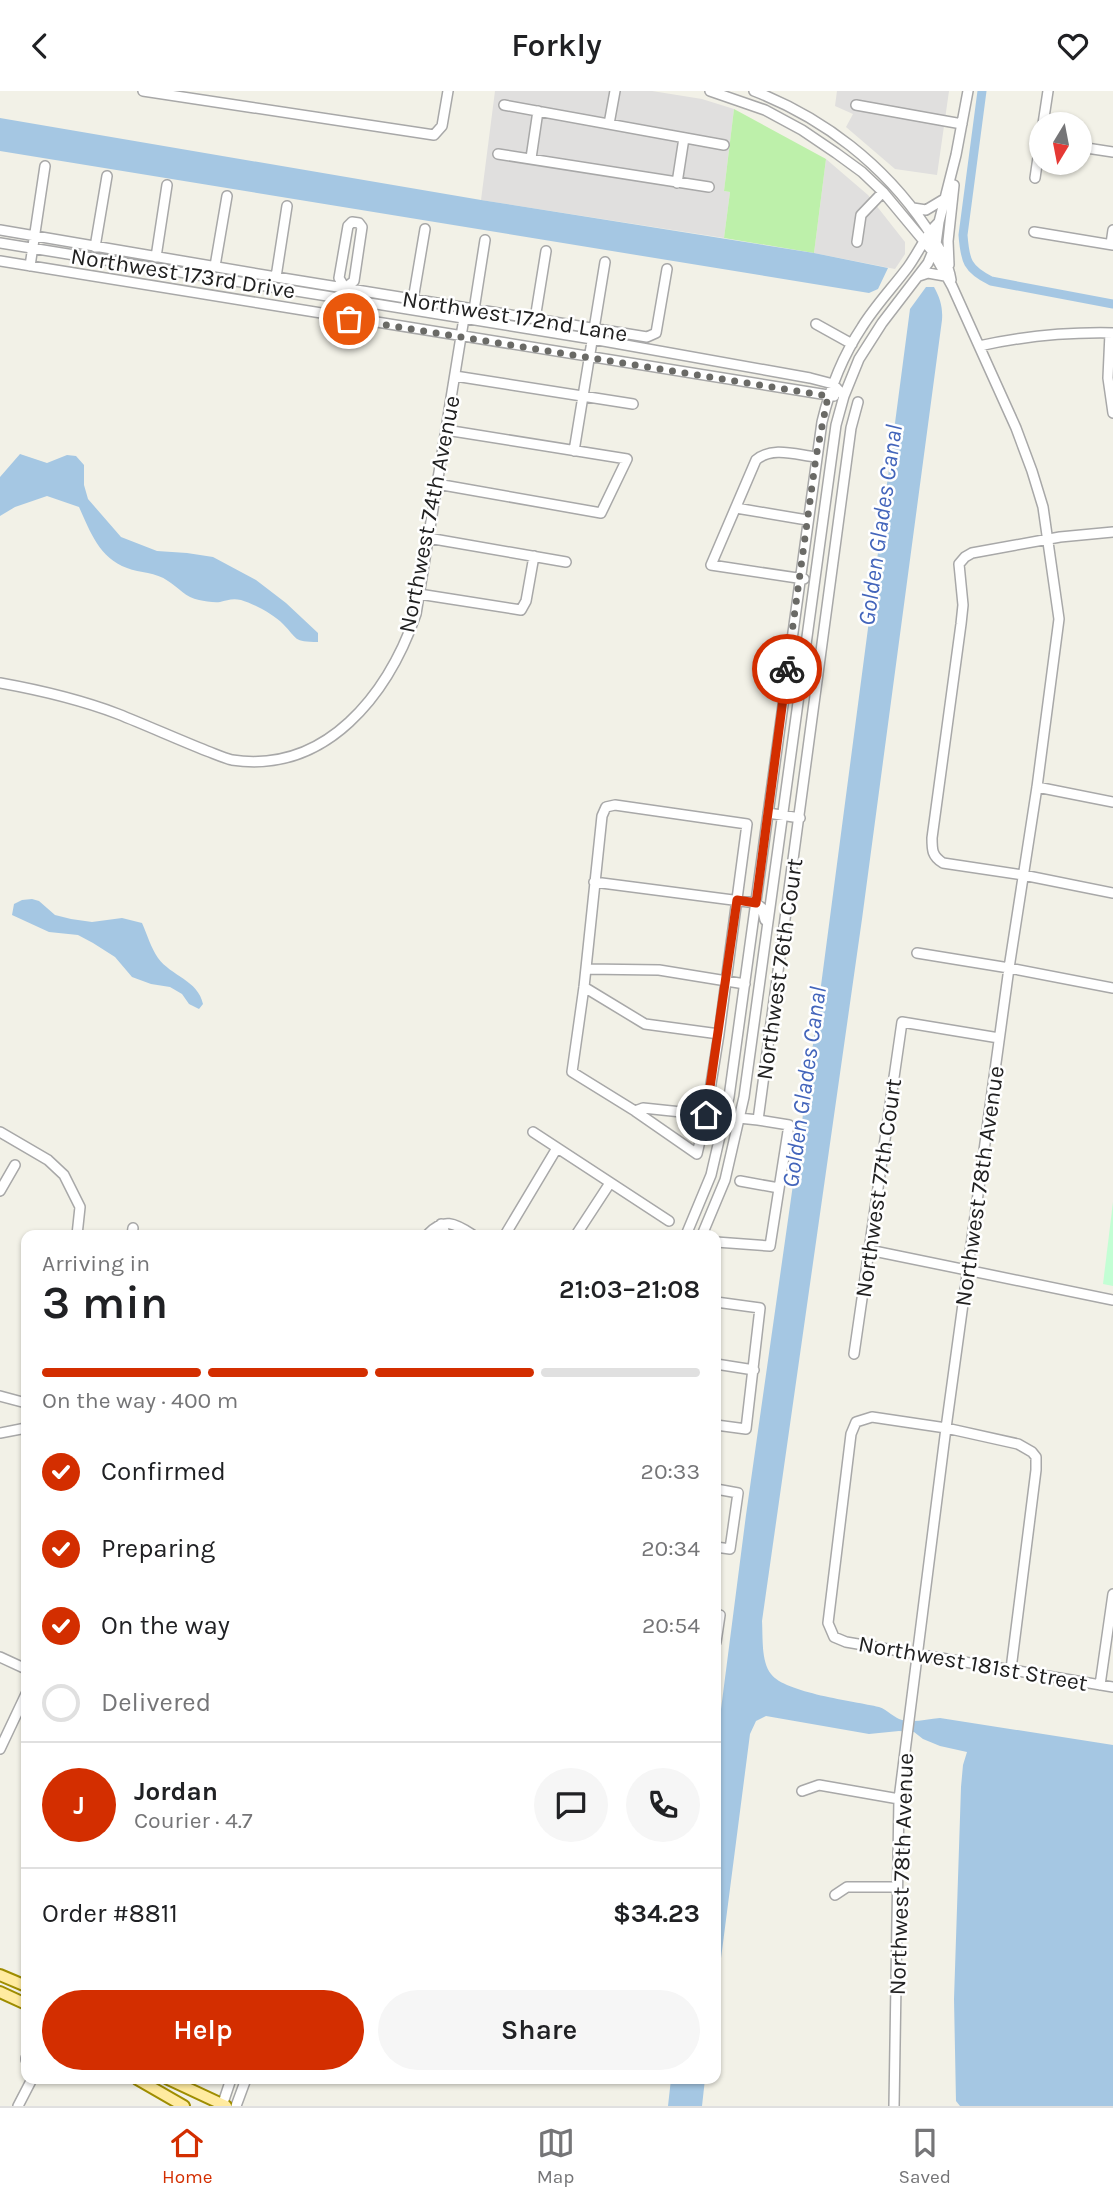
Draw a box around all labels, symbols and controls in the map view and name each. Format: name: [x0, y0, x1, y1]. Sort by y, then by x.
icon: back: [21, 27, 59, 65]
text: Forkly: [511, 27, 602, 64]
icon: heart: [1054, 27, 1092, 65]
north arrow: [1029, 112, 1092, 175]
map controls: [1029, 112, 1092, 175]
street label: Northwest 173rd Drive: [69, 242, 297, 305]
street label: Northwest 172nd Lane: [400, 285, 629, 348]
pin: [319, 289, 379, 349]
icon: bag: [330, 300, 368, 338]
street label: Northwest 74th Avenue: [393, 393, 466, 635]
water label: Golden Glades Canal: [852, 423, 908, 627]
courier: [752, 634, 822, 704]
icon: bike: [768, 650, 806, 688]
street label: Northwest 76th Court: [751, 856, 808, 1082]
water label: Golden Glades Canal: [776, 985, 832, 1189]
street label: Northwest 78th Avenue: [949, 1064, 1010, 1308]
street label: Northwest 77th Court: [850, 1076, 907, 1299]
pin: [676, 1085, 736, 1145]
icon: home: [687, 1096, 725, 1134]
text: Arriving in: [42, 1250, 150, 1277]
text: 21:03–21:08: [559, 1274, 700, 1305]
text: 3 min: [42, 1276, 168, 1330]
text: On the way · 400 m: [42, 1387, 238, 1414]
icon: check: [42, 1453, 80, 1491]
text: Confirmed: [101, 1456, 226, 1487]
text: 20:33: [641, 1458, 700, 1485]
icon: check: [42, 1530, 80, 1568]
text: Preparing: [101, 1533, 215, 1564]
text: 20:34: [641, 1535, 700, 1562]
icon: check: [42, 1607, 80, 1645]
text: On the way: [101, 1610, 230, 1641]
text: 20:54: [642, 1612, 700, 1639]
street label: Northwest 181st Street: [856, 1630, 1090, 1697]
text: Delivered: [101, 1687, 211, 1718]
street label: Northwest 78th Avenue: [884, 1752, 919, 1996]
button: chat: [534, 1768, 608, 1842]
button: phone: [626, 1768, 700, 1842]
text: Jordan: [134, 1776, 218, 1807]
text: J: [73, 1790, 85, 1821]
text: Courier · 4.7: [134, 1807, 253, 1834]
text: Order #8811: [42, 1898, 178, 1929]
text: $34.23: [613, 1898, 700, 1929]
button: Help: [42, 1990, 364, 2070]
button: Share: [378, 1990, 700, 2070]
tab: Home: [162, 2124, 213, 2188]
tab: Map: [537, 2124, 575, 2188]
tab: Saved: [899, 2124, 951, 2188]

